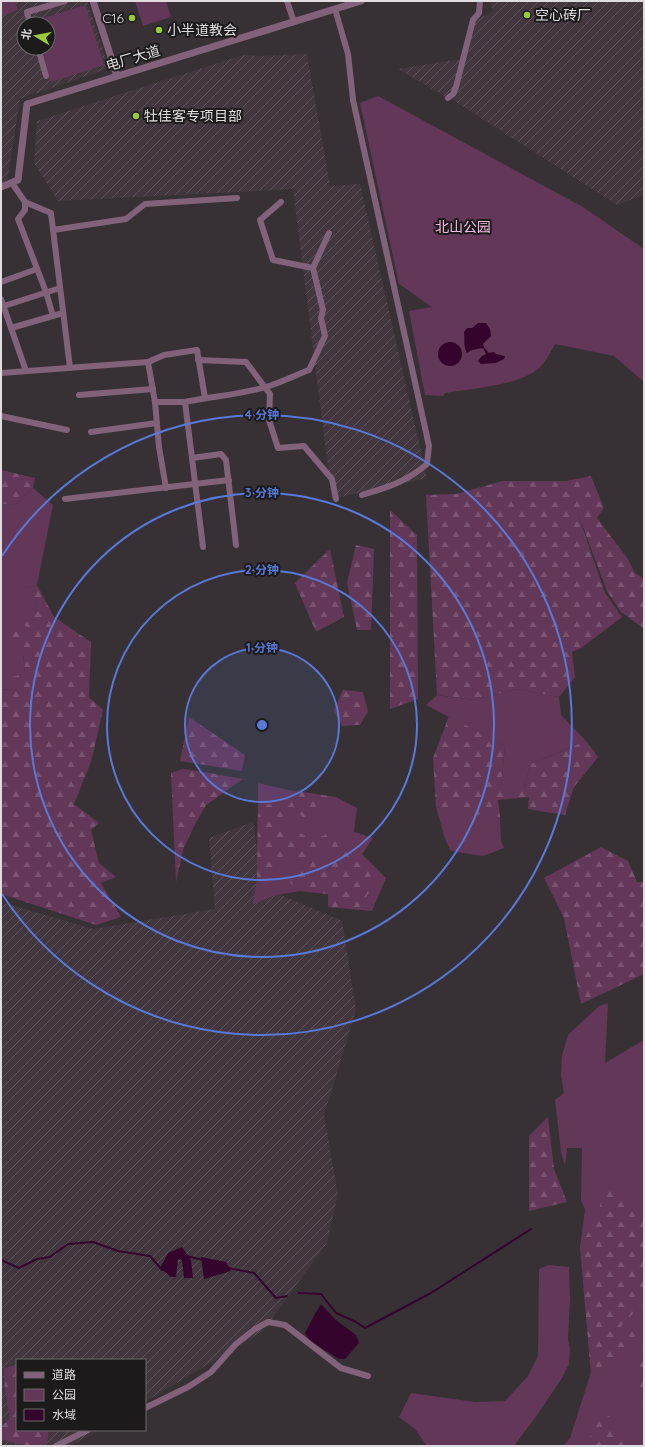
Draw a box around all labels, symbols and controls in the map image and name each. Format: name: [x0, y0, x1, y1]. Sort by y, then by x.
place label: 空心砖厂: [535, 6, 591, 24]
place label: C16: [102, 9, 124, 27]
marker: 空心砖厂: [522, 10, 532, 20]
marker: C16: [127, 13, 137, 23]
north arrow: [16, 16, 56, 56]
place label: 小半道教会: [167, 21, 237, 39]
marker: 小半道教会: [154, 25, 164, 35]
text: 北: [18, 28, 34, 41]
street label: 电厂大道: [104, 41, 162, 75]
place label: 牡佳客专项目部: [144, 107, 242, 125]
marker: 牡佳客专项目部: [131, 111, 141, 121]
park label: 北山公园: [435, 218, 491, 236]
text: 4 分钟: [245, 407, 279, 422]
text: 3 分钟: [245, 485, 279, 500]
text: 2 分钟: [245, 562, 279, 577]
text: 1 分钟: [246, 640, 278, 655]
centre of rings: [255, 718, 269, 732]
legend: [16, 1359, 146, 1431]
text: 道路: [52, 1367, 76, 1382]
text: 公园: [52, 1387, 76, 1402]
text: 水域: [52, 1407, 76, 1422]

